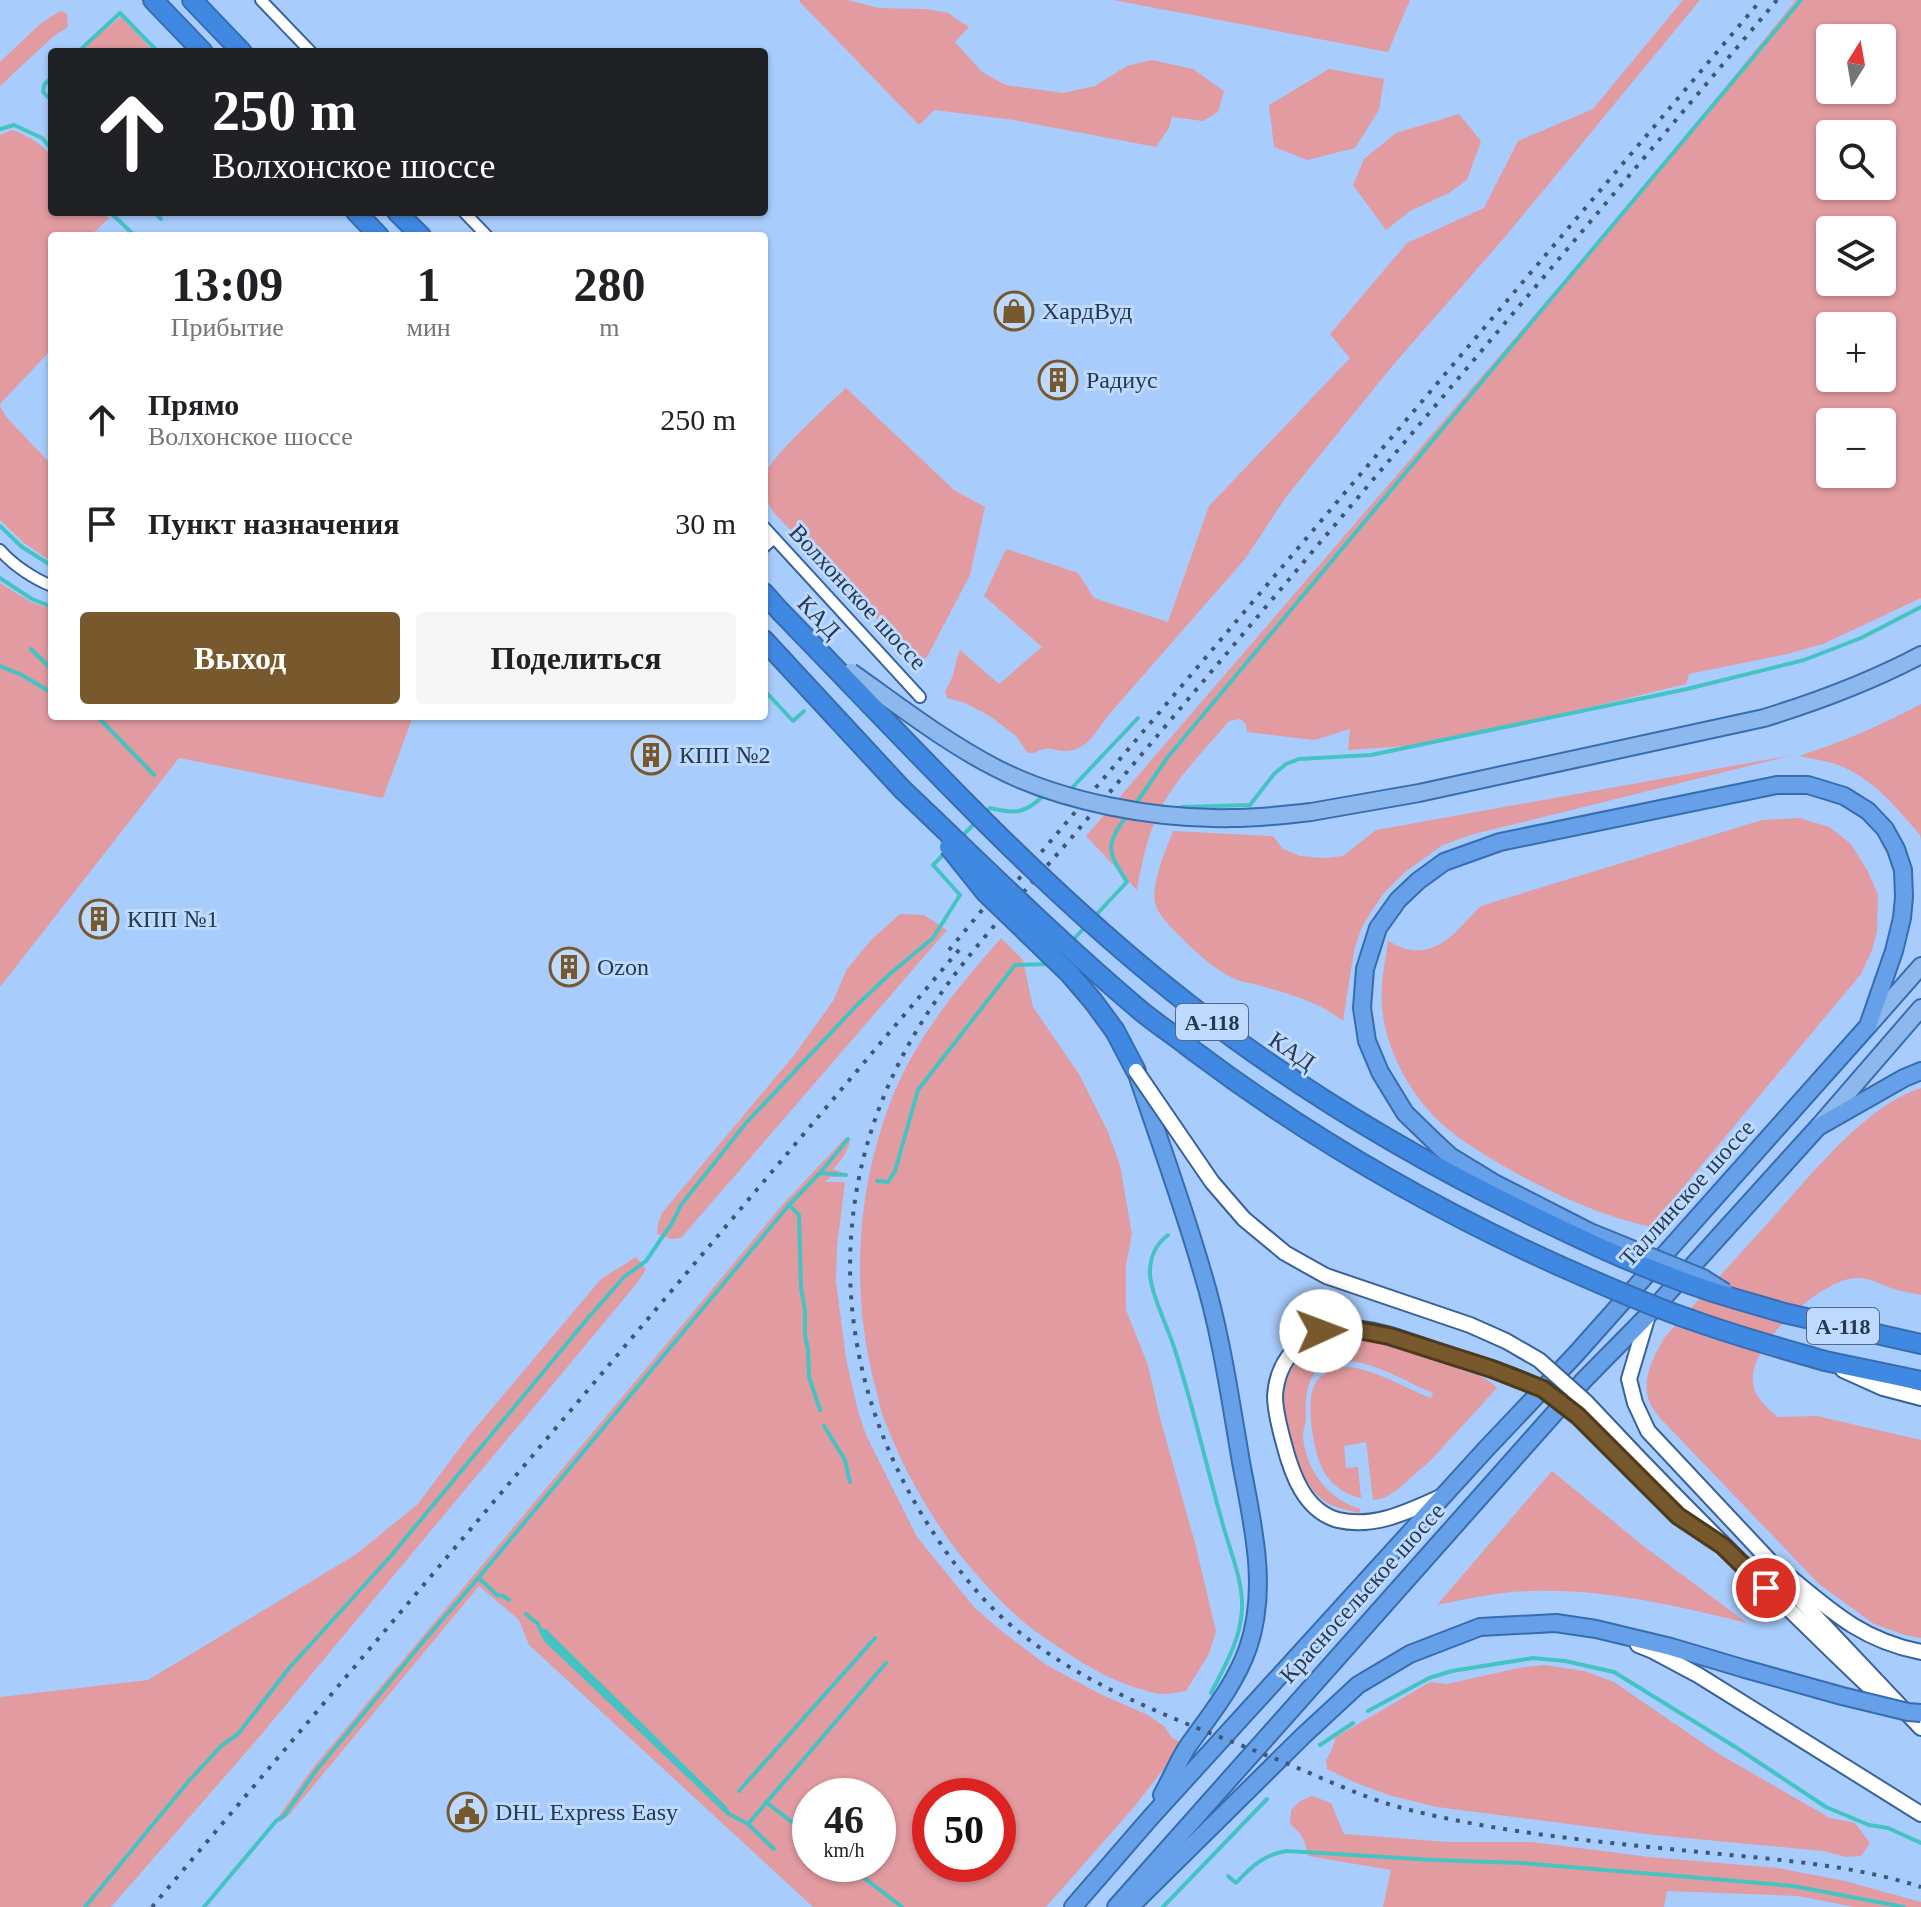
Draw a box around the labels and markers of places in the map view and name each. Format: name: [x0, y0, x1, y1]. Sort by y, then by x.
shop icon: ХардВуд: [993, 290, 1035, 332]
place label: ХардВуд: [1042, 298, 1132, 324]
building icon: Радиус: [1037, 359, 1079, 401]
place label: Радиус: [1086, 367, 1158, 393]
building icon: КПП №2: [630, 734, 672, 776]
place label: КПП №2: [679, 742, 771, 768]
building icon: КПП №1: [78, 898, 120, 940]
place label: КПП №1: [127, 906, 219, 932]
building icon: Ozon: [548, 946, 590, 988]
place label: Ozon: [597, 954, 649, 980]
pin: [1732, 1554, 1800, 1622]
public building icon: DHL Express Easy: [446, 1791, 488, 1833]
place label: DHL Express Easy: [495, 1799, 678, 1825]

